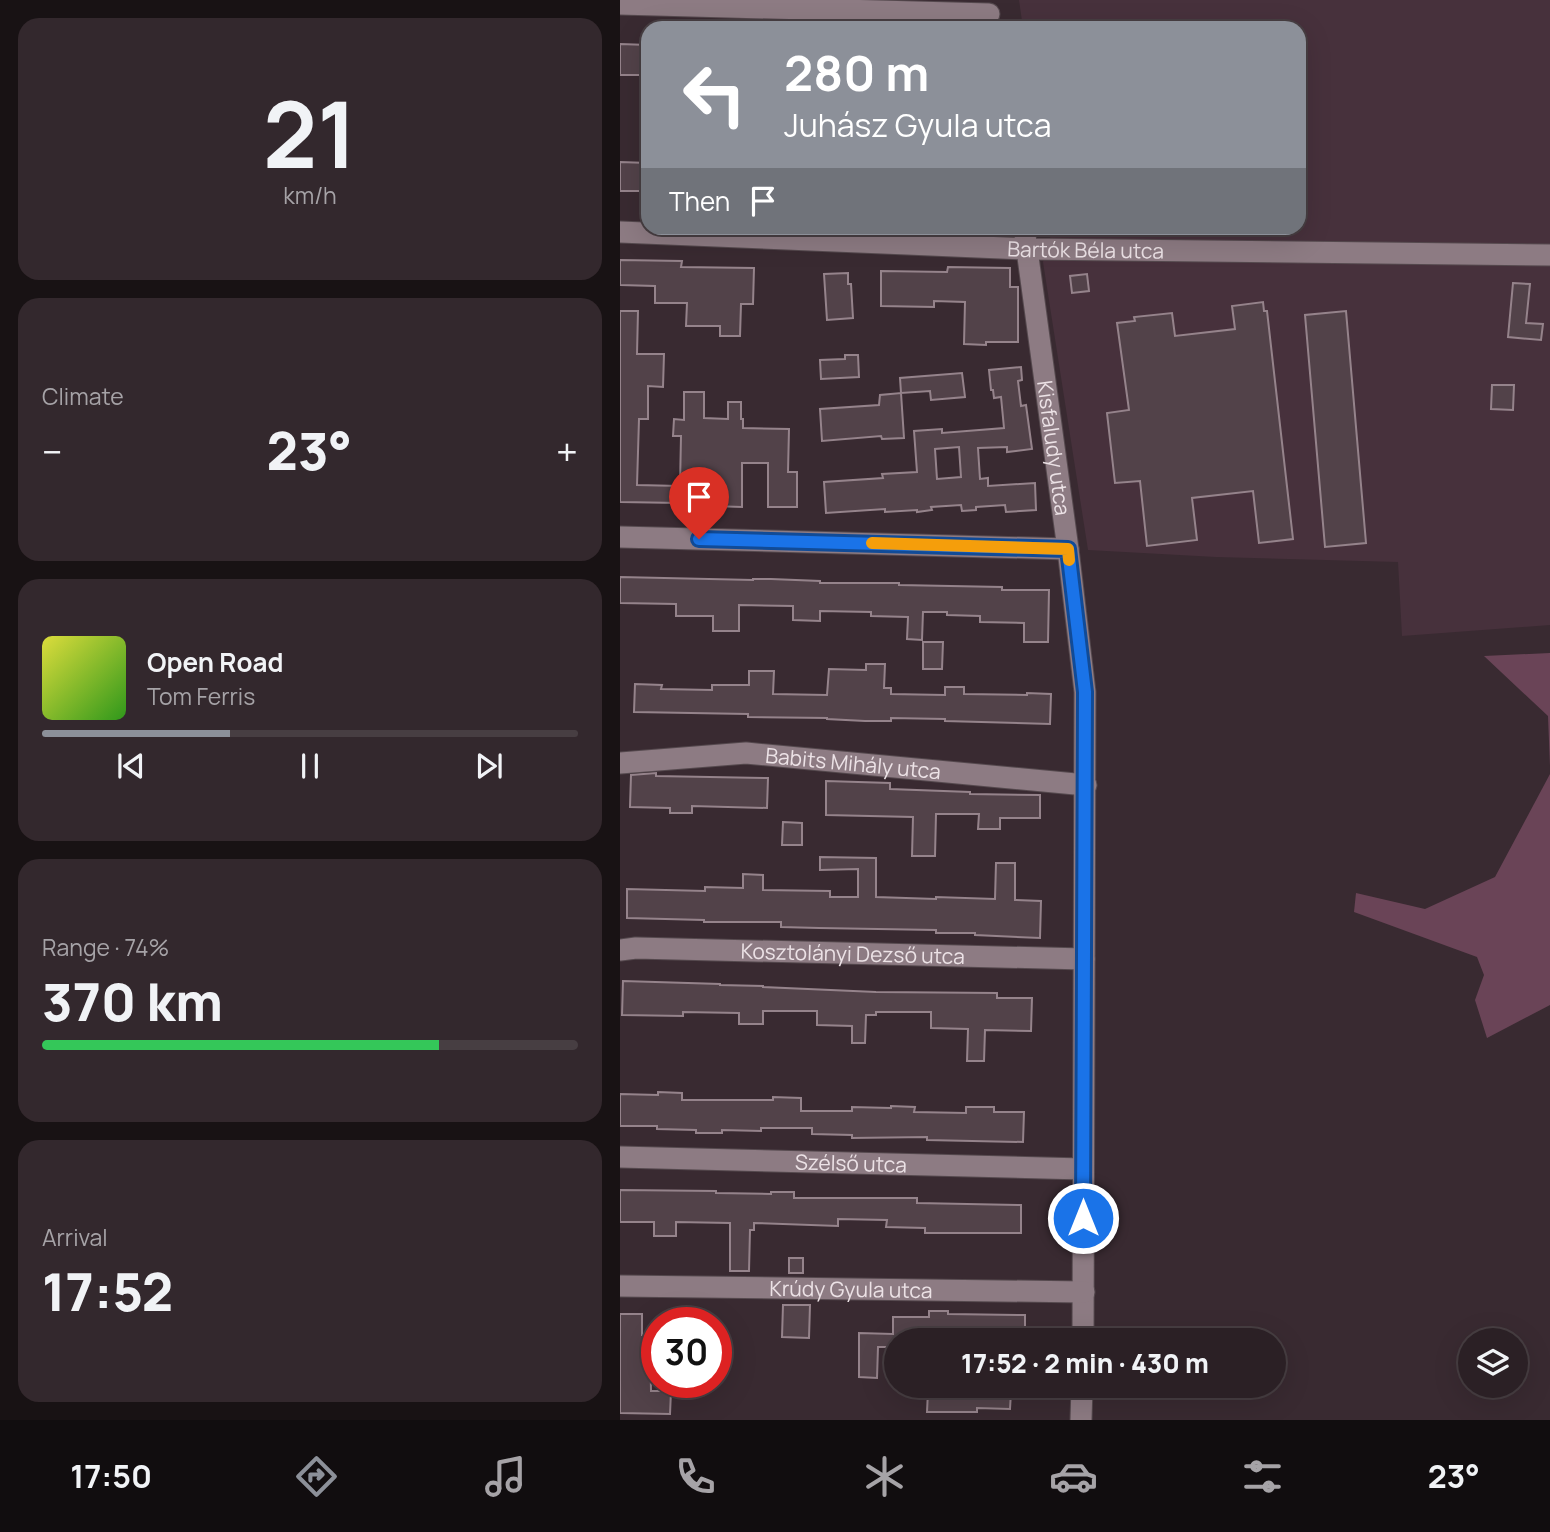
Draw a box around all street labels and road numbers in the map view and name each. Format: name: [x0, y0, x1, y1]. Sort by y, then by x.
street label: Bartók Béla utca: [1007, 234, 1164, 265]
street label: Kisfaludy utca: [1031, 379, 1077, 517]
street label: Babits Mihály utca: [764, 741, 942, 785]
street label: Kosztolányi Dezső utca: [740, 937, 965, 970]
street label: Szélső utca: [795, 1148, 907, 1178]
street label: Krúdy Gyula utca: [769, 1274, 933, 1304]

